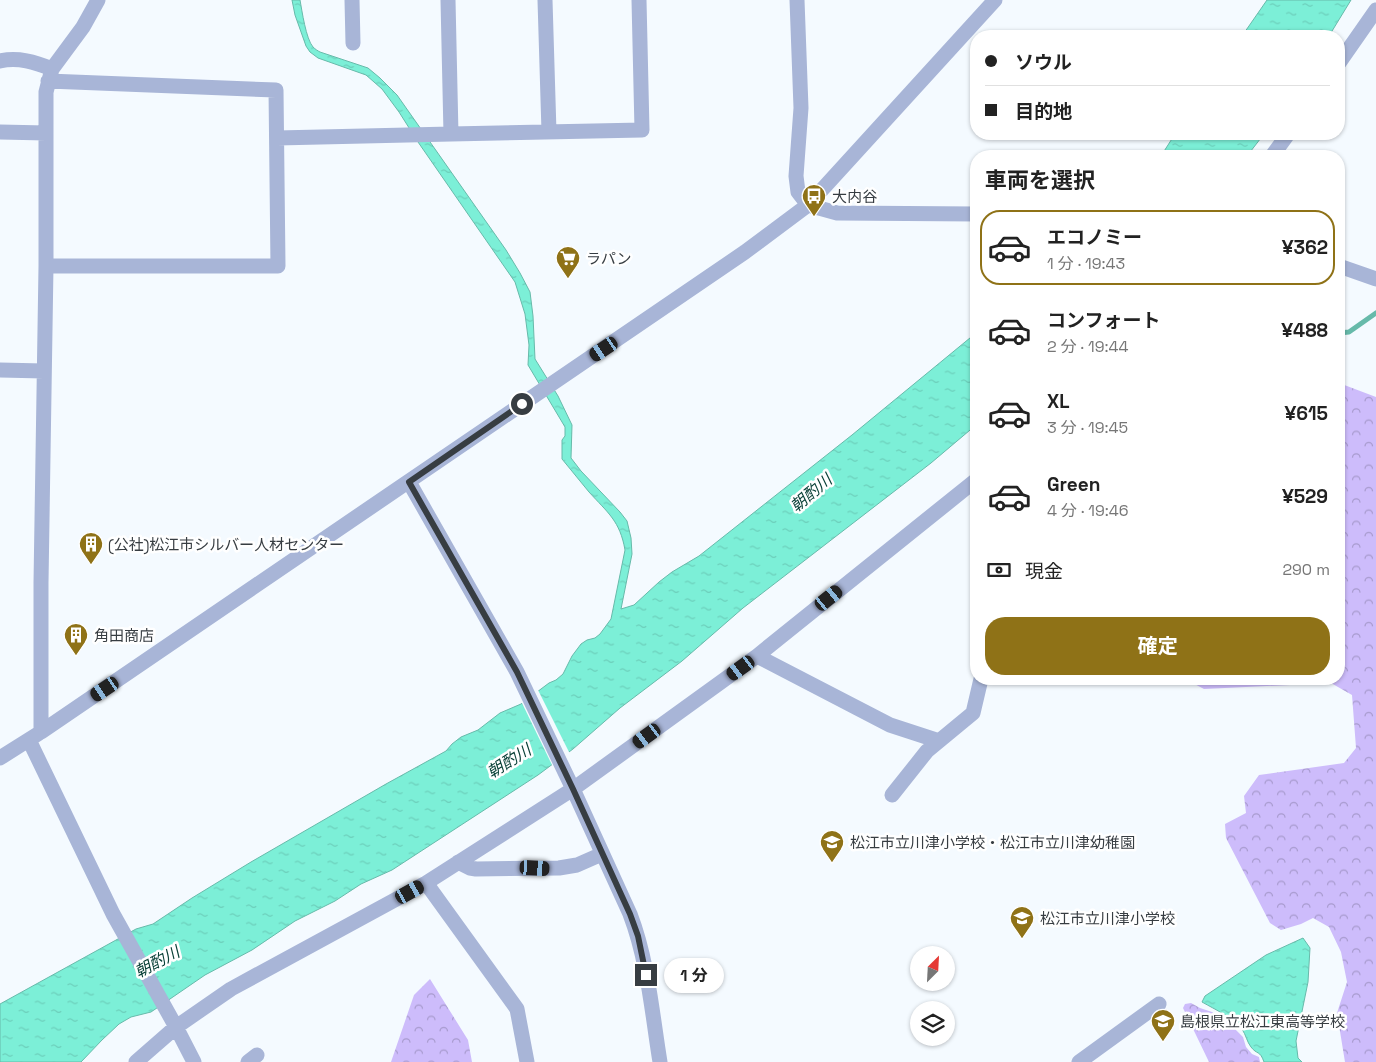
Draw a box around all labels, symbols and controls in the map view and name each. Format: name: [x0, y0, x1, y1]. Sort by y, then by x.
text: ソウル: [1015, 50, 1072, 75]
text: 目的地: [1015, 99, 1072, 124]
text: 車両を選択: [985, 166, 1095, 194]
bus stop icon: 大内谷: [801, 183, 827, 217]
place label: 大内谷: [832, 187, 877, 206]
icon: car: [987, 225, 1032, 270]
text: エコノミー: [1047, 225, 1142, 250]
text: ¥362: [1282, 235, 1328, 260]
supermarket icon: ラパン: [555, 245, 581, 279]
place label: ラパン: [586, 249, 632, 268]
text: 1 分 · 19:43: [1047, 253, 1125, 274]
icon: car: [987, 308, 1032, 353]
text: コンフォート: [1047, 308, 1160, 333]
text: ¥488: [1281, 318, 1328, 343]
car: [587, 334, 620, 364]
text: 2 分 · 19:44: [1047, 336, 1129, 357]
text: XL: [1047, 389, 1070, 414]
icon: car: [987, 391, 1032, 436]
route start: [511, 393, 533, 415]
text: ¥615: [1285, 401, 1328, 426]
text: 3 分 · 19:45: [1047, 417, 1128, 438]
water label: 朝酌川: [786, 468, 838, 516]
text: Green: [1047, 472, 1100, 497]
icon: car: [987, 474, 1032, 519]
text: ¥529: [1282, 484, 1328, 509]
text: 4 分 · 19:46: [1047, 500, 1129, 521]
building icon: (公社)松江市シルバー人材センター: [78, 531, 104, 565]
place label: (公社)松江市シルバー人材センター: [108, 535, 344, 555]
icon: cash: [985, 556, 1013, 584]
text: 現金: [1025, 559, 1063, 584]
text: 290 m: [1282, 559, 1330, 580]
car: [812, 583, 845, 613]
button: 確定: [985, 617, 1330, 675]
building icon: 角田商店: [63, 622, 89, 656]
place label: 角田商店: [94, 626, 154, 645]
car: [724, 653, 757, 683]
car: [88, 674, 121, 704]
car: [630, 721, 663, 751]
water label: 朝酌川: [483, 738, 537, 783]
school or university icon: 松江市立川津小学校・松江市立川津幼稚園: [819, 829, 845, 863]
place label: 松江市立川津小学校・松江市立川津幼稚園: [850, 833, 1135, 852]
car: [519, 860, 550, 876]
car: [393, 878, 426, 906]
school or university icon: 松江市立川津小学校: [1009, 905, 1035, 939]
place label: 松江市立川津小学校: [1040, 909, 1175, 928]
water label: 朝酌川: [131, 941, 185, 983]
north arrow: [910, 946, 955, 991]
map controls: [910, 946, 955, 1046]
callout: 1 分: [664, 958, 724, 992]
route end: [635, 964, 657, 986]
text: 1 分: [680, 965, 708, 986]
button: layers: [910, 1001, 955, 1046]
school or university icon: 島根県立松江東高等学校: [1150, 1008, 1176, 1042]
place label: 島根県立松江東高等学校: [1180, 1012, 1345, 1031]

